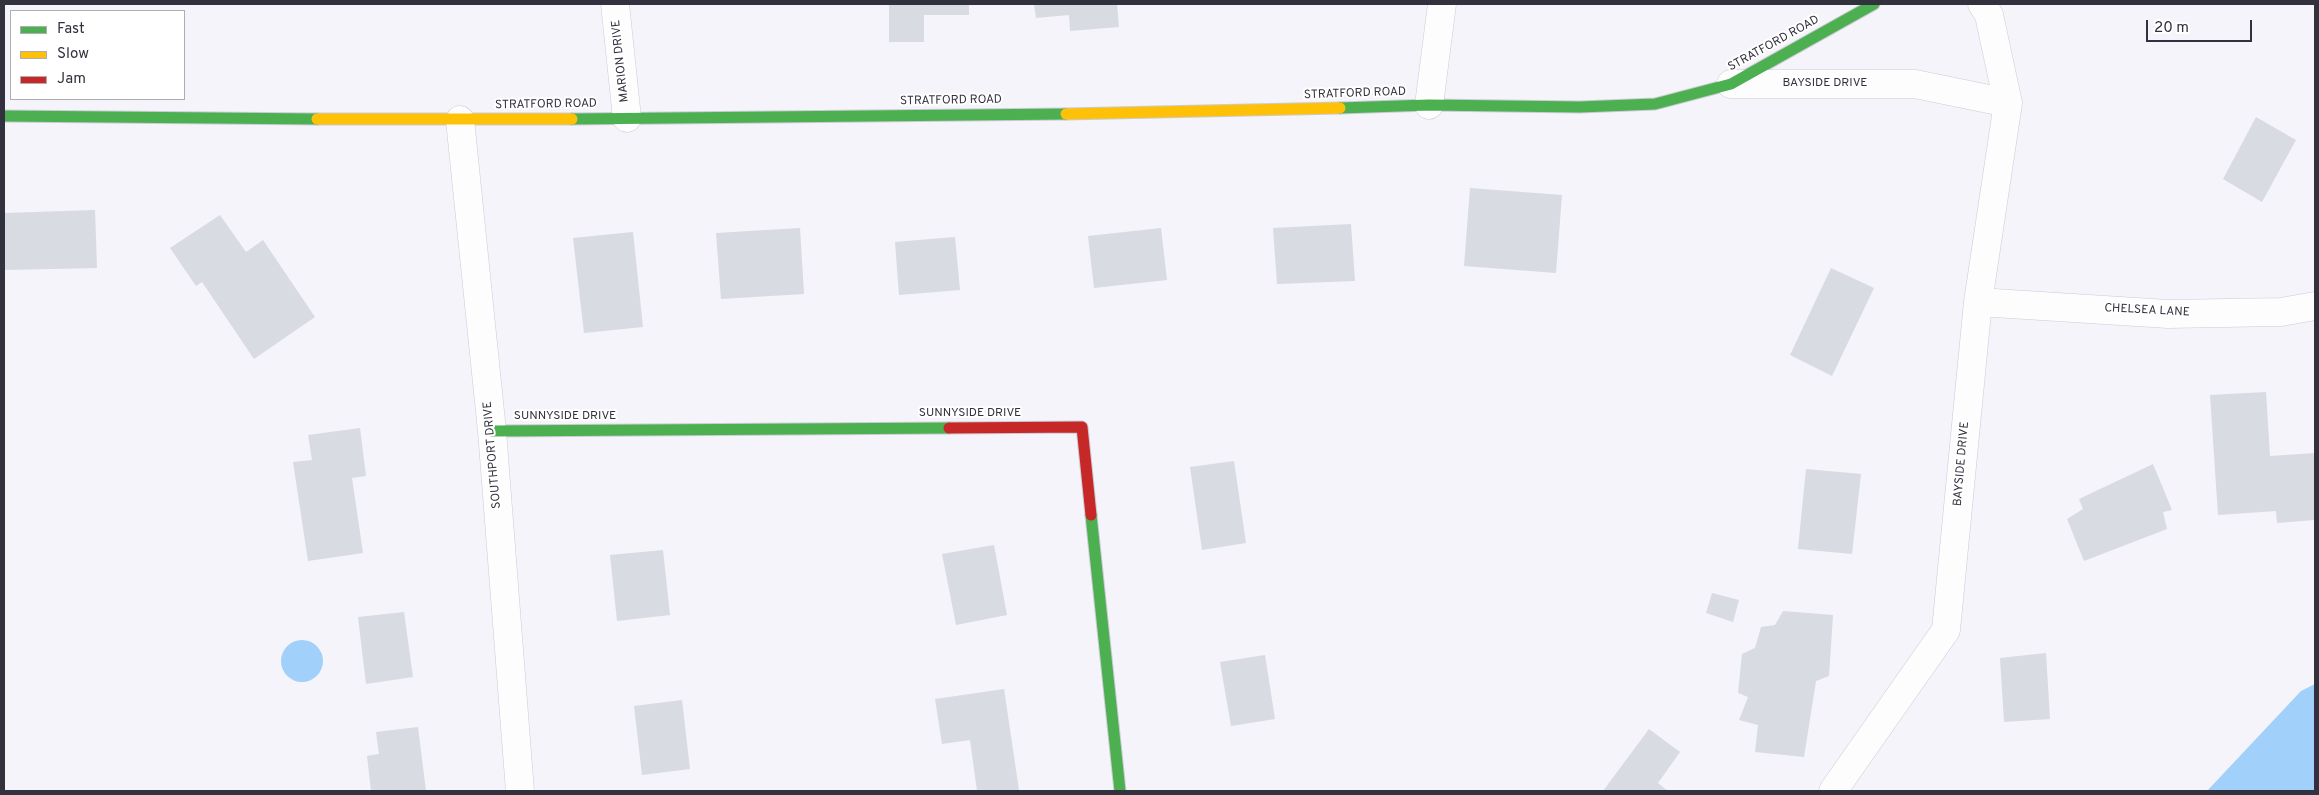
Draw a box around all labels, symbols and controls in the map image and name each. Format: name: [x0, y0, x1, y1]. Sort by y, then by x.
legend: [10, 10, 185, 100]
scale bar: [2149, 10, 2255, 42]
street label: STRATFORD ROAD: [1726, 13, 1822, 75]
street label: MARION DRIVE: [610, 19, 632, 103]
text: 20 m: [2154, 19, 2189, 38]
text: Fast: [57, 20, 85, 39]
text: Slow: [57, 45, 89, 64]
text: Jam: [57, 70, 86, 89]
street label: BAYSIDE DRIVE: [1783, 77, 1867, 91]
street label: STRATFORD ROAD: [1304, 85, 1406, 103]
street label: STRATFORD ROAD: [900, 93, 1002, 109]
street label: STRATFORD ROAD: [495, 97, 597, 113]
street label: CHELSEA LANE: [2104, 302, 2190, 320]
street label: SOUTHPORT DRIVE: [481, 401, 505, 509]
street label: SUNNYSIDE DRIVE: [919, 407, 1021, 421]
street label: SUNNYSIDE DRIVE: [514, 410, 616, 424]
street label: BAYSIDE DRIVE: [1951, 421, 1973, 507]

